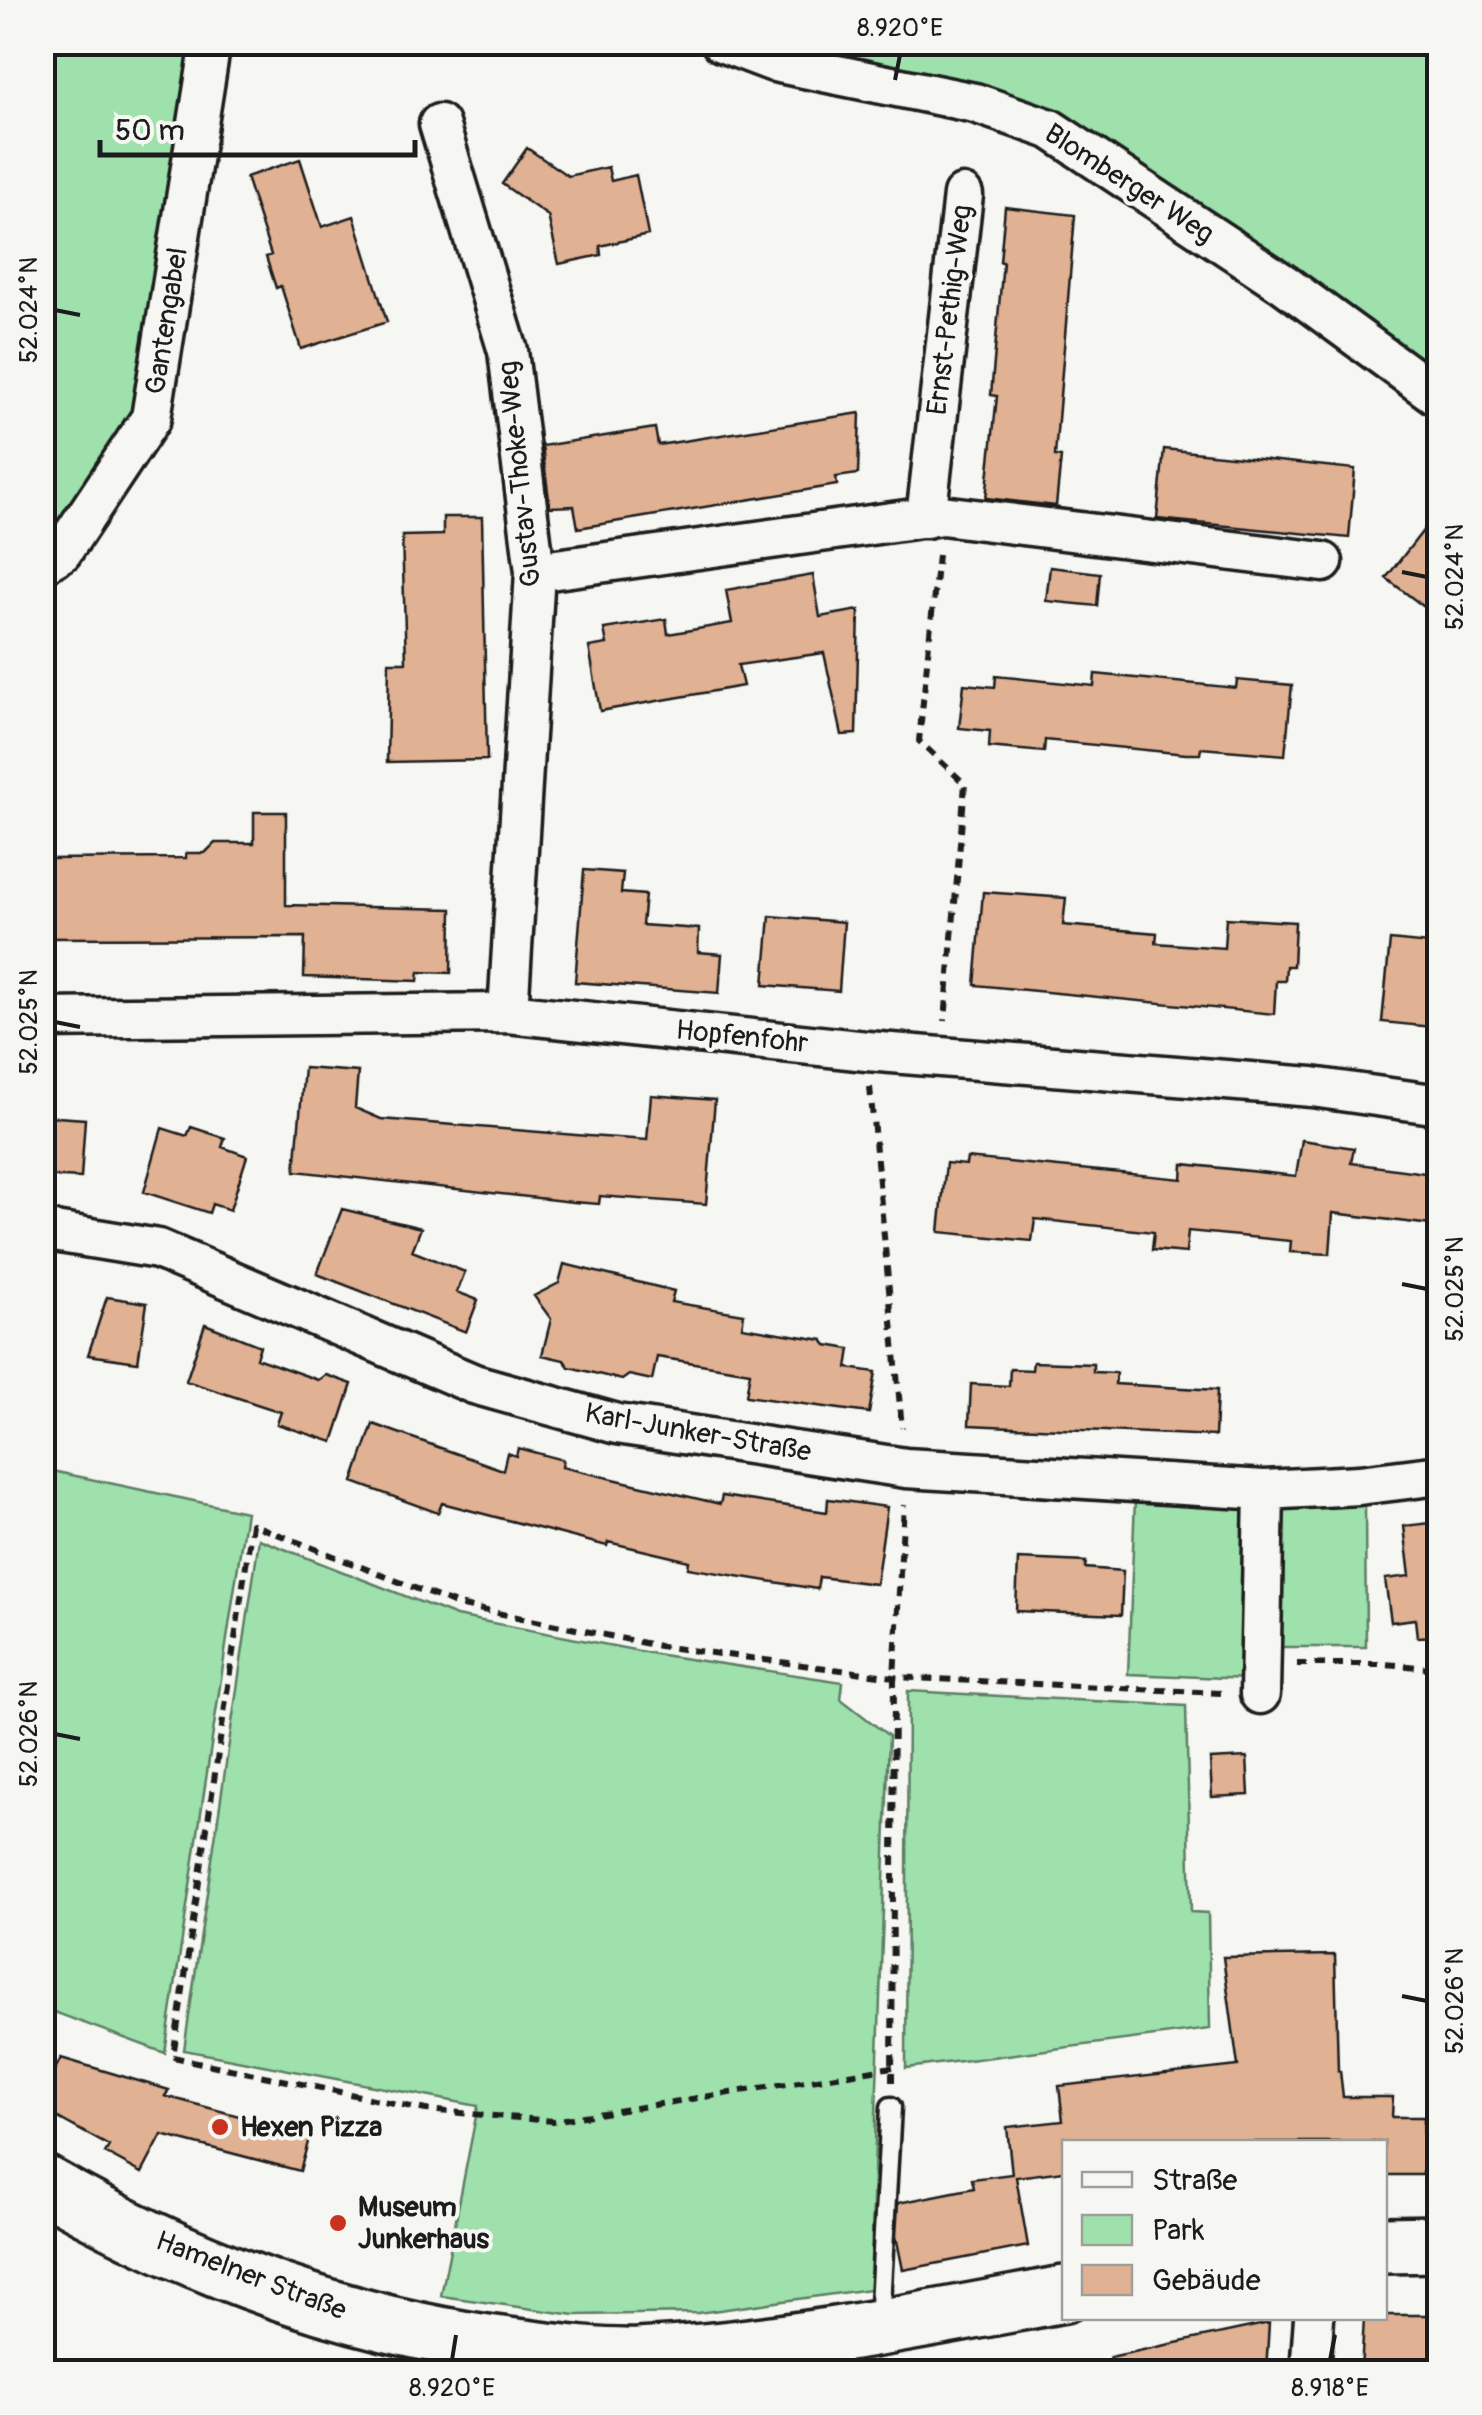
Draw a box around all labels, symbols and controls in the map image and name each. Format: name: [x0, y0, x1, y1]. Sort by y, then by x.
text: 8.920°E: [857, 13, 943, 44]
scale bar: [100, 95, 415, 157]
text: 50 m: [115, 112, 185, 149]
street label: Blomberger Weg: [1038, 116, 1220, 252]
street label: Ernst-Pethig-Weg: [920, 203, 980, 417]
street label: Gantengabel: [138, 245, 196, 397]
text: 52.024°N: [14, 257, 45, 363]
street label: Gustav-Thoke-Weg: [491, 359, 549, 589]
text: 52.024°N: [1440, 524, 1471, 630]
text: 52.025°N: [14, 969, 45, 1075]
street label: Hopfenfohr: [674, 1013, 810, 1061]
text: 52.025°N: [1440, 1236, 1471, 1342]
street label: Karl-Junker-Straße: [582, 1396, 814, 1470]
text: 52.026°N: [14, 1681, 45, 1787]
text: 52.026°N: [1440, 1948, 1471, 2054]
place label: Hexen Pizza: [240, 2110, 382, 2145]
marker: Hexen Pizza: [209, 2116, 231, 2138]
legend: [1062, 2140, 1387, 2320]
text: Straße: [1152, 2162, 1238, 2199]
place label: Museum Junkerhaus: [358, 2190, 489, 2257]
marker: Museum Junkerhaus: [327, 2212, 349, 2234]
text: Park: [1152, 2212, 1205, 2249]
street label: Hamelner Straße: [151, 2224, 352, 2329]
text: Gebäude: [1152, 2262, 1261, 2299]
text: 8.920°E: [409, 2373, 495, 2404]
text: 8.918°E: [1291, 2373, 1369, 2404]

